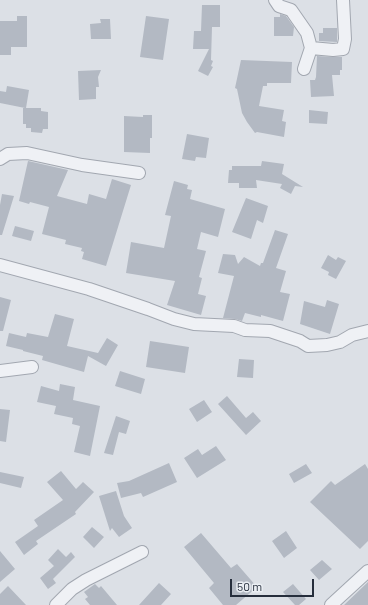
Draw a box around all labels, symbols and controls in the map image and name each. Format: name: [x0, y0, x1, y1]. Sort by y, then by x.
scale bar: [232, 571, 316, 597]
text: 50 m: [237, 579, 262, 593]

